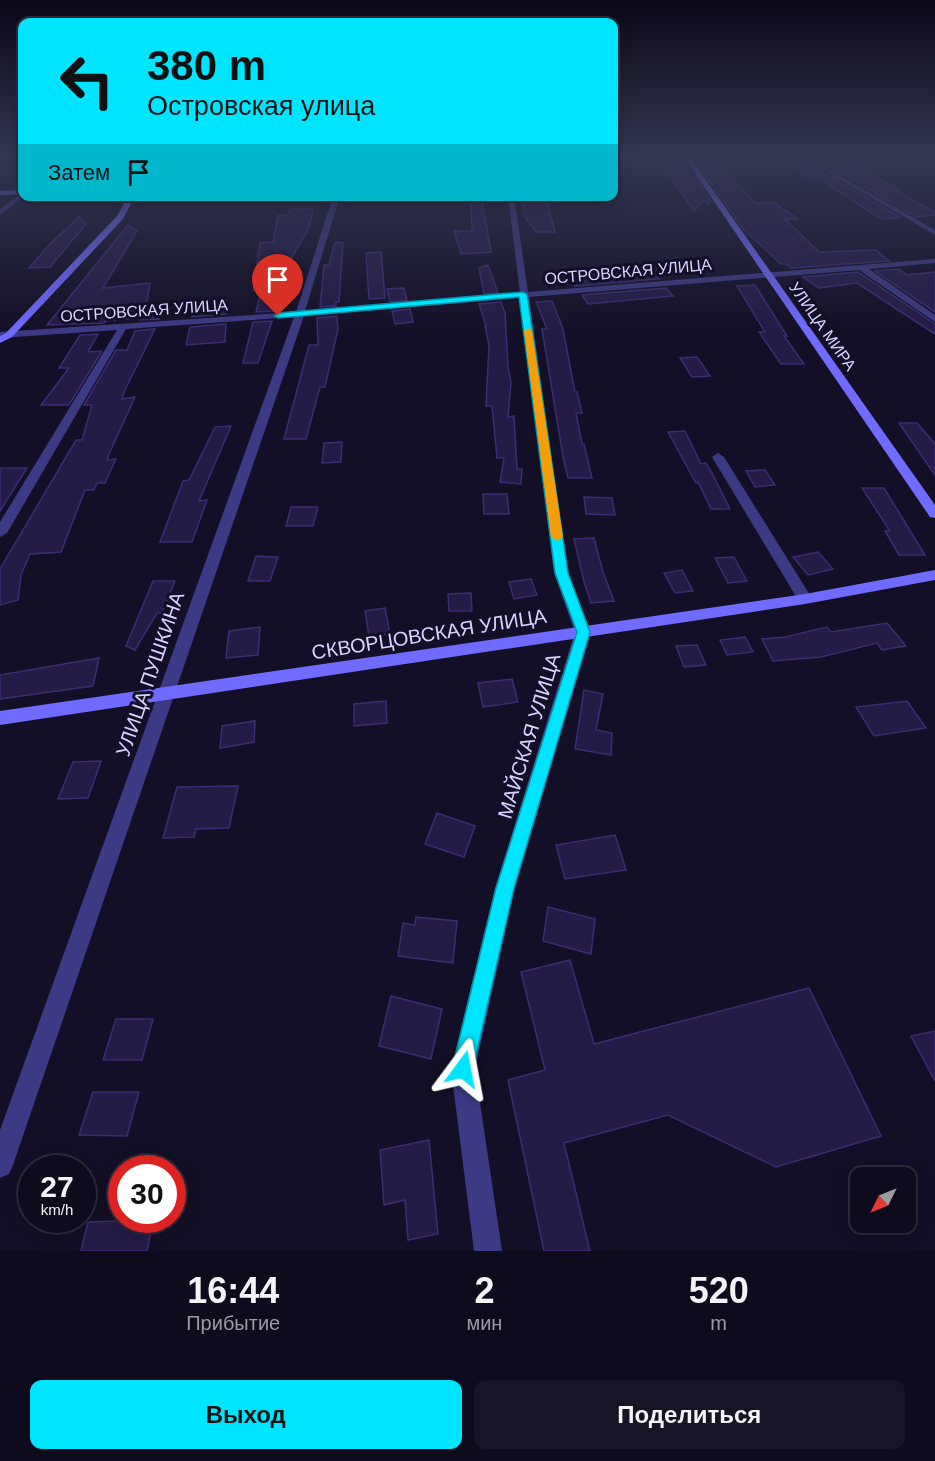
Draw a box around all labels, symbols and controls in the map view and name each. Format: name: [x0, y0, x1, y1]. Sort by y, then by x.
icon: left: [48, 42, 126, 120]
text: 380 m: [147, 42, 266, 89]
text: Островская улица: [147, 91, 375, 121]
icon: arrive: [122, 156, 155, 189]
text: Затем: [48, 160, 110, 185]
pin: [252, 254, 303, 316]
street label: ОСТРОВСКАЯ УЛИЦА: [544, 256, 713, 287]
icon: arrive: [261, 263, 294, 296]
street label: УЛИЦА МИРА: [786, 279, 859, 374]
street label: ОСТРОВСКАЯ УЛИЦА: [60, 296, 229, 325]
street label: УЛИЦА ПУШКИНА: [112, 588, 189, 759]
street label: СКВОРЦОВСКАЯ УЛИЦА: [310, 604, 549, 663]
street label: МАЙСКАЯ УЛИЦА: [492, 650, 565, 821]
position arrow: [431, 1037, 495, 1101]
speed limit sign: 30: [108, 1155, 186, 1233]
north arrow: [850, 1167, 916, 1233]
map controls: [850, 1167, 916, 1233]
text: 27: [40, 1170, 74, 1203]
text: km/h: [41, 1201, 73, 1218]
text: 16:44: [187, 1270, 279, 1311]
text: 2: [474, 1270, 494, 1311]
text: 520: [689, 1270, 749, 1311]
text: Прибытие: [186, 1312, 280, 1334]
text: мин: [466, 1312, 502, 1334]
text: m: [710, 1312, 727, 1334]
button: Выход: [30, 1380, 462, 1449]
button: Поделиться: [474, 1380, 905, 1449]

